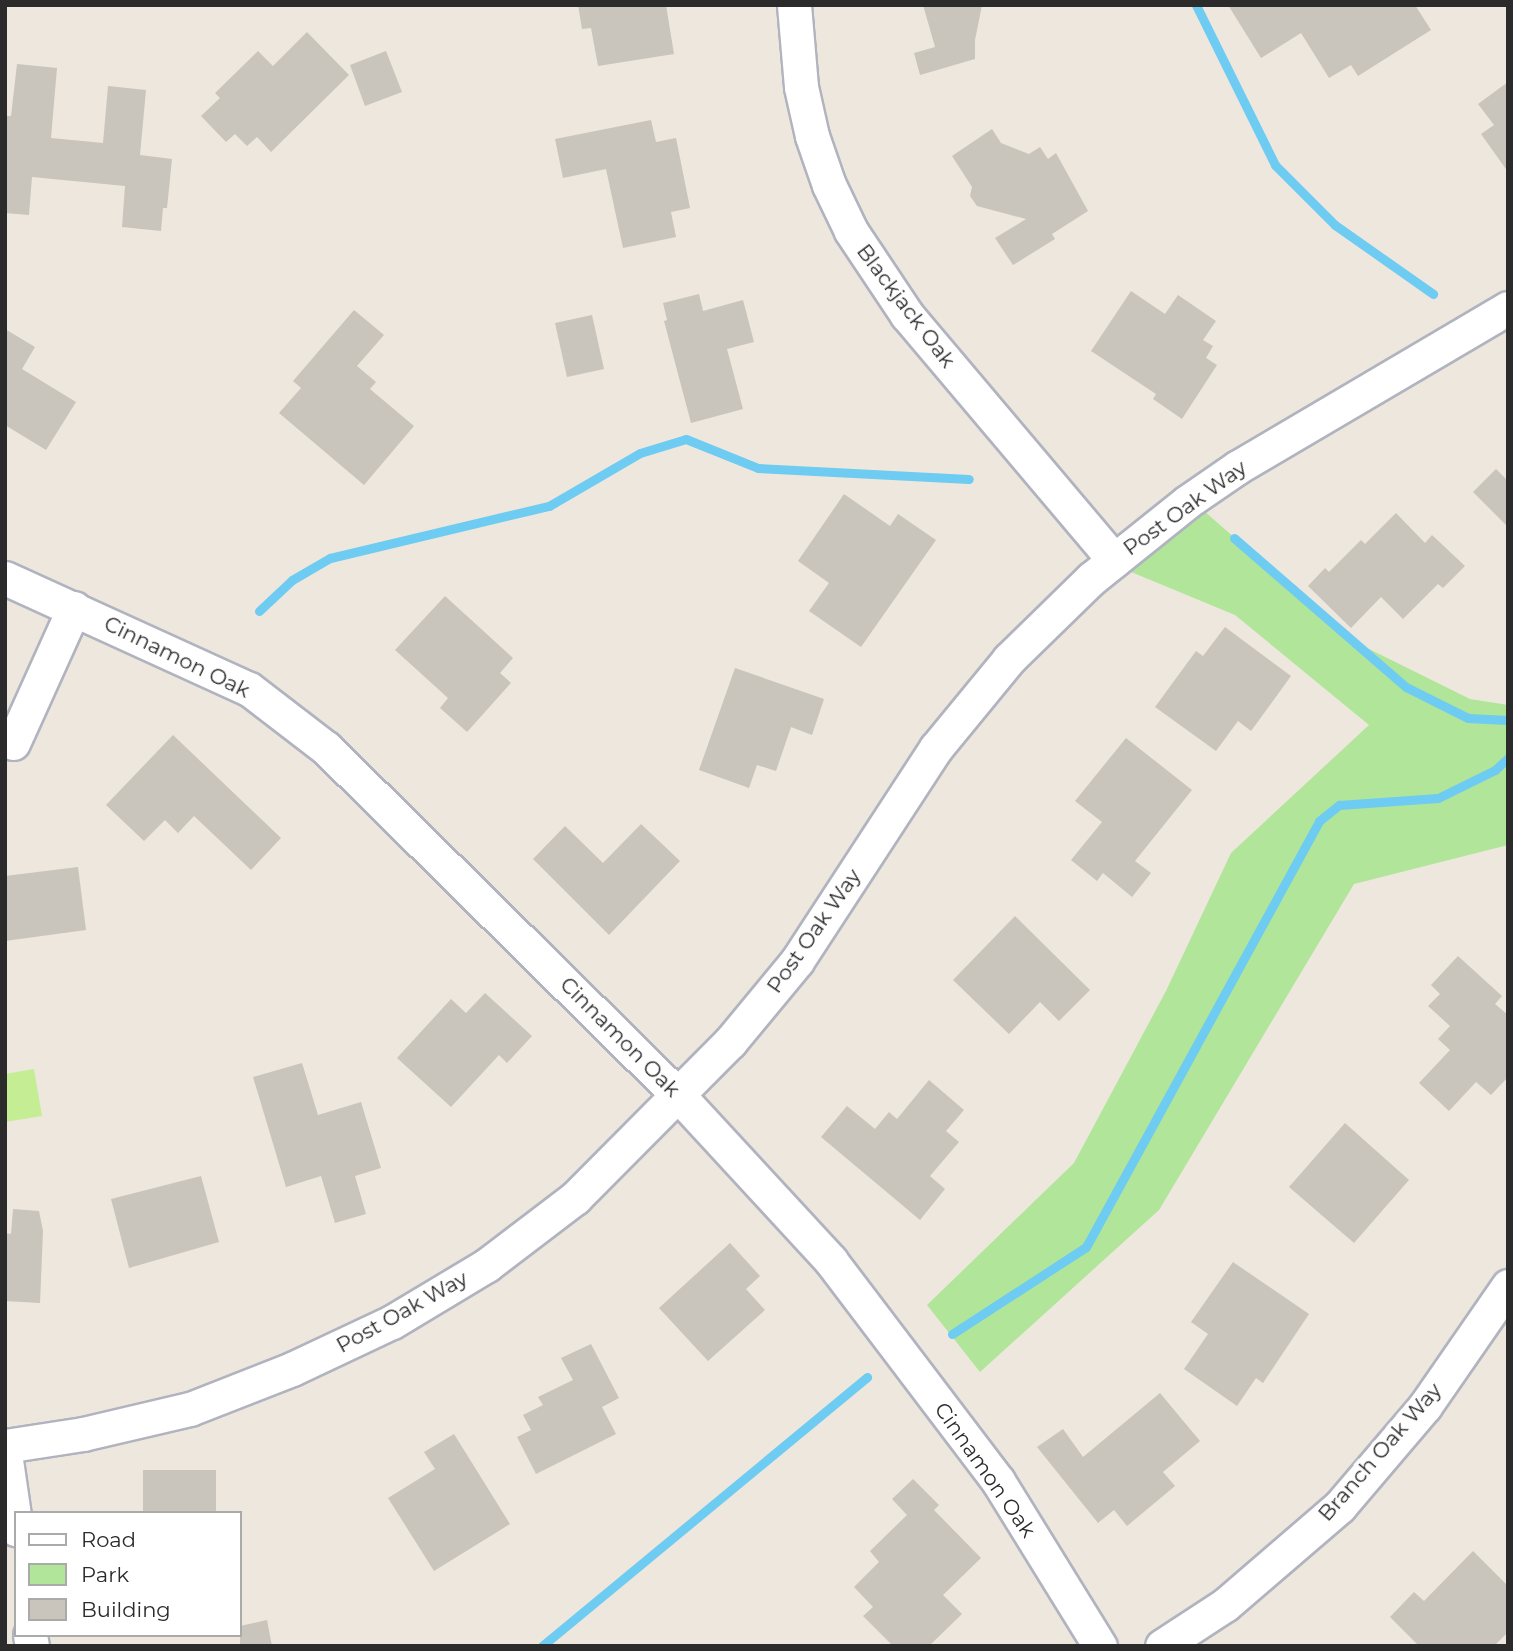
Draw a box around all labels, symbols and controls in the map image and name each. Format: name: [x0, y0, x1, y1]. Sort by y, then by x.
street label: Blackjack Oak: [851, 239, 961, 373]
street label: Post Oak Way: [1119, 455, 1251, 561]
street label: Cinnamon Oak: [100, 611, 254, 703]
street label: Post Oak Way: [762, 864, 866, 998]
street label: Cinnamon Oak: [555, 972, 685, 1102]
street label: Post Oak Way: [332, 1266, 472, 1358]
street label: Branch Oak Way: [1313, 1378, 1447, 1526]
street label: Cinnamon Oak: [929, 1398, 1041, 1542]
legend: [14, 1511, 242, 1637]
text: Road: [81, 1527, 136, 1552]
text: Park: [81, 1562, 129, 1587]
text: Building: [81, 1597, 171, 1622]

